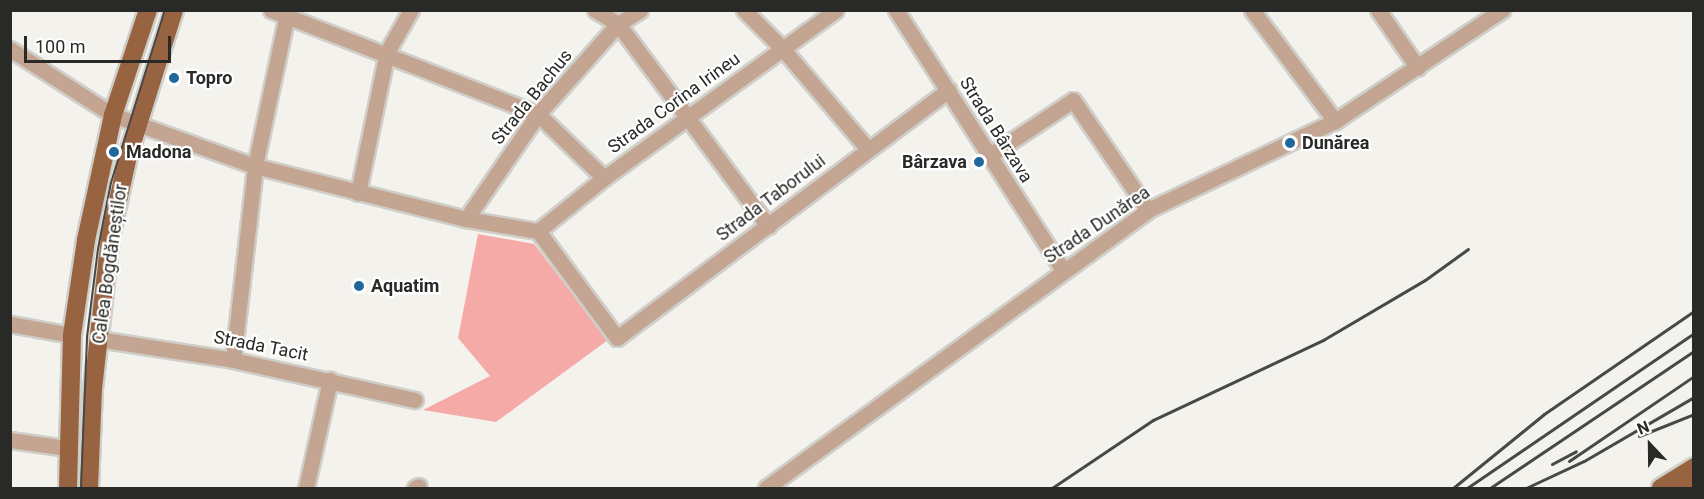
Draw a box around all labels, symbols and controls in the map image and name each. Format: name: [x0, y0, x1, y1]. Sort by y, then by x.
scale bar: [27, 24, 174, 62]
text: 100 m: [35, 36, 86, 57]
street label: Strada Bachus: [487, 45, 577, 149]
street label: Strada Corina Irineu: [604, 48, 744, 158]
place label: Topro: [186, 67, 232, 89]
marker: Topro: [167, 71, 181, 85]
street label: Strada Bârzava: [955, 73, 1037, 187]
place label: Dunărea: [1302, 132, 1369, 154]
marker: Dunărea: [1283, 136, 1297, 150]
place label: Madona: [126, 141, 191, 163]
marker: Madona: [107, 145, 121, 159]
street label: Strada Taborului: [712, 150, 830, 246]
place label: Bârzava: [902, 151, 967, 173]
marker: Bârzava: [972, 155, 986, 169]
street label: Strada Dunărea: [1040, 182, 1154, 268]
street label: Calea Bogdăneștilor: [88, 183, 132, 345]
place label: Aquatim: [371, 275, 439, 297]
marker: Aquatim: [352, 279, 366, 293]
street label: Strada Tacit: [212, 326, 310, 366]
north arrow: [1620, 415, 1680, 475]
text: N: [1634, 417, 1652, 439]

